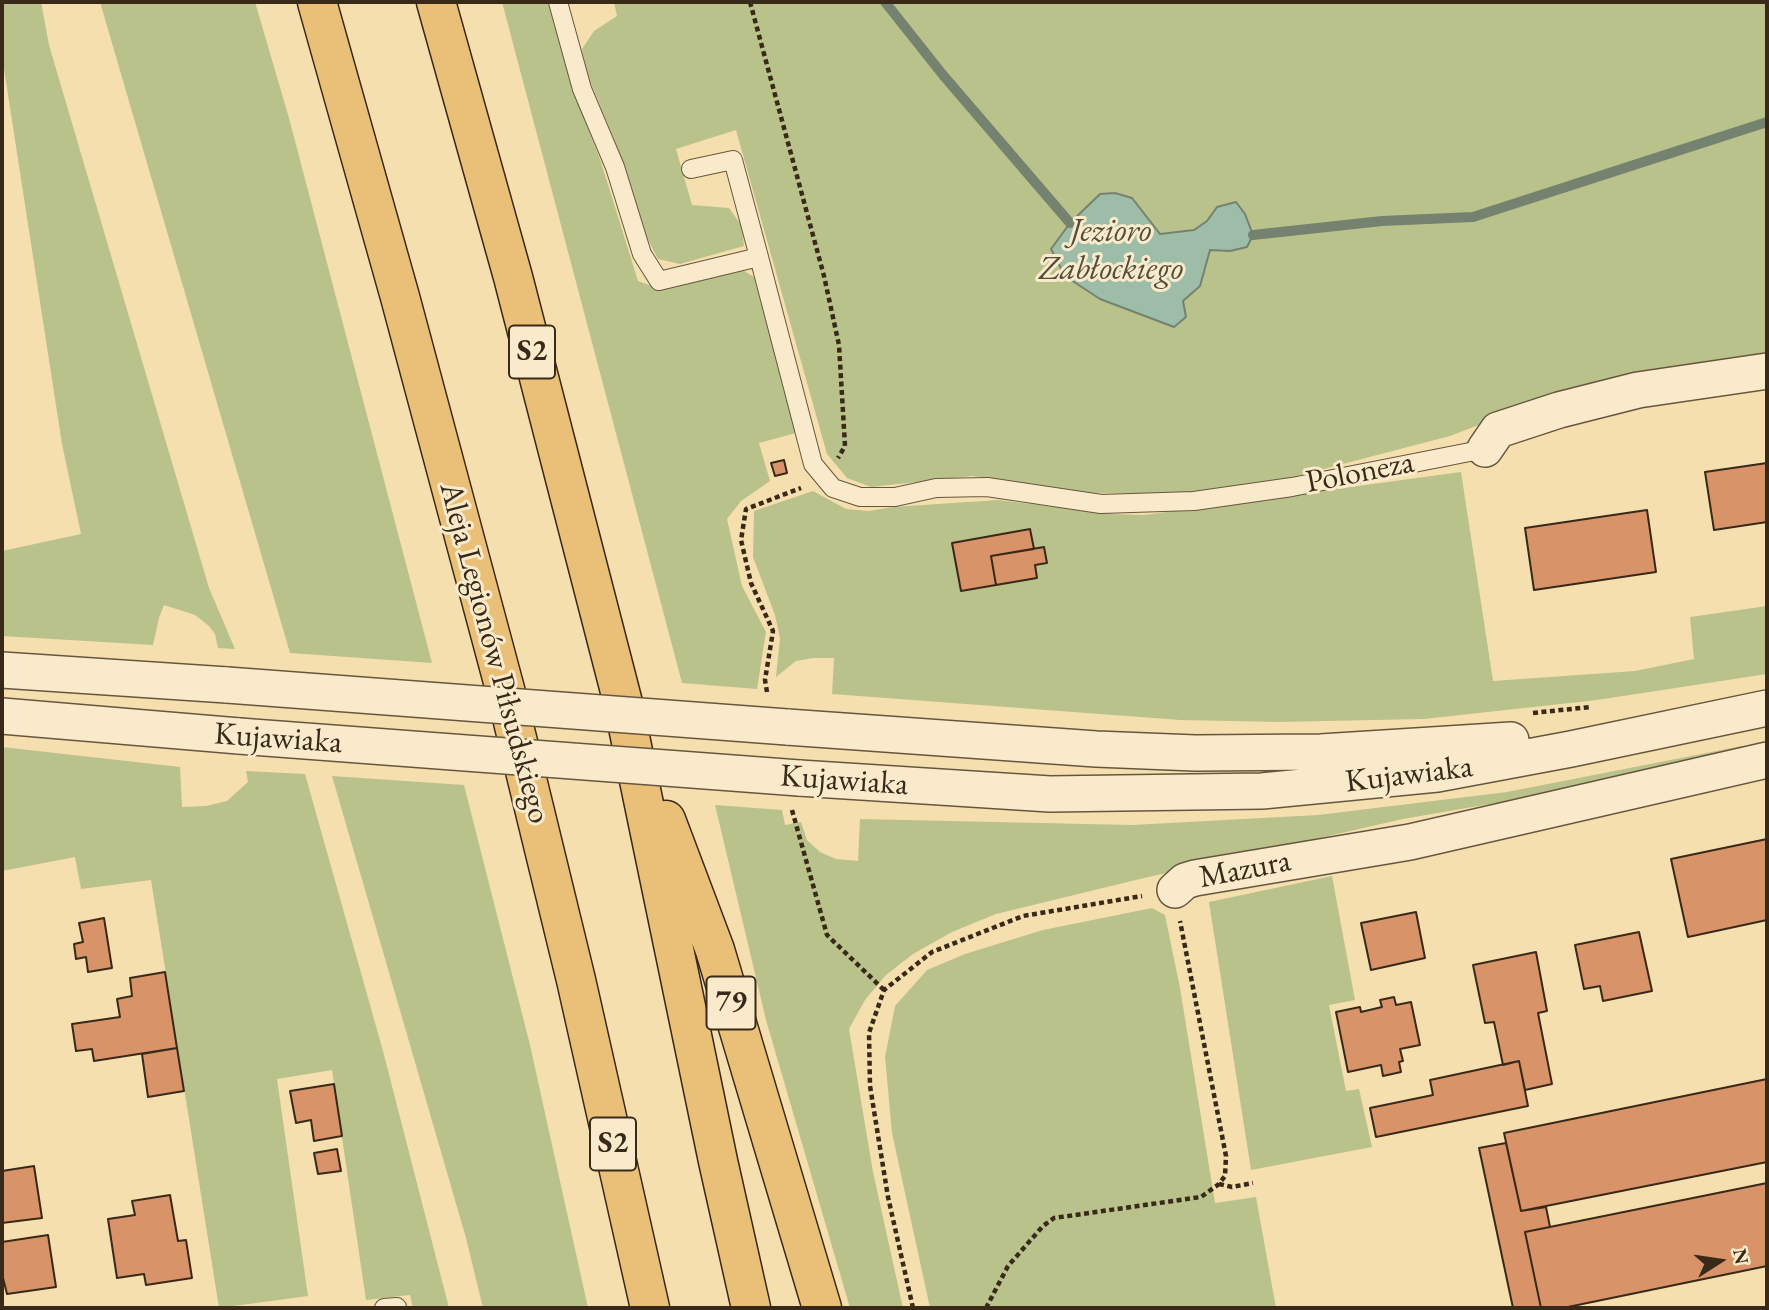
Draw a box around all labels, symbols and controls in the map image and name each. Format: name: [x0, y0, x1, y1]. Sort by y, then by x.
water label: Jezioro Zabłockiego: [1039, 212, 1183, 290]
road number: S2: [509, 326, 555, 378]
street label: Poloneza: [1303, 444, 1417, 502]
street label: Aleja Legionów Piłsudskiego: [430, 478, 558, 828]
street label: Kujawiaka: [213, 715, 343, 763]
street label: Kujawiaka: [1343, 748, 1475, 802]
street label: Kujawiaka: [779, 757, 909, 805]
street label: Mazura: [1196, 842, 1294, 898]
road number: 79: [706, 976, 756, 1030]
road number: S2: [590, 1118, 636, 1170]
north arrow: [1685, 1226, 1755, 1296]
text: N: [1727, 1246, 1755, 1267]

